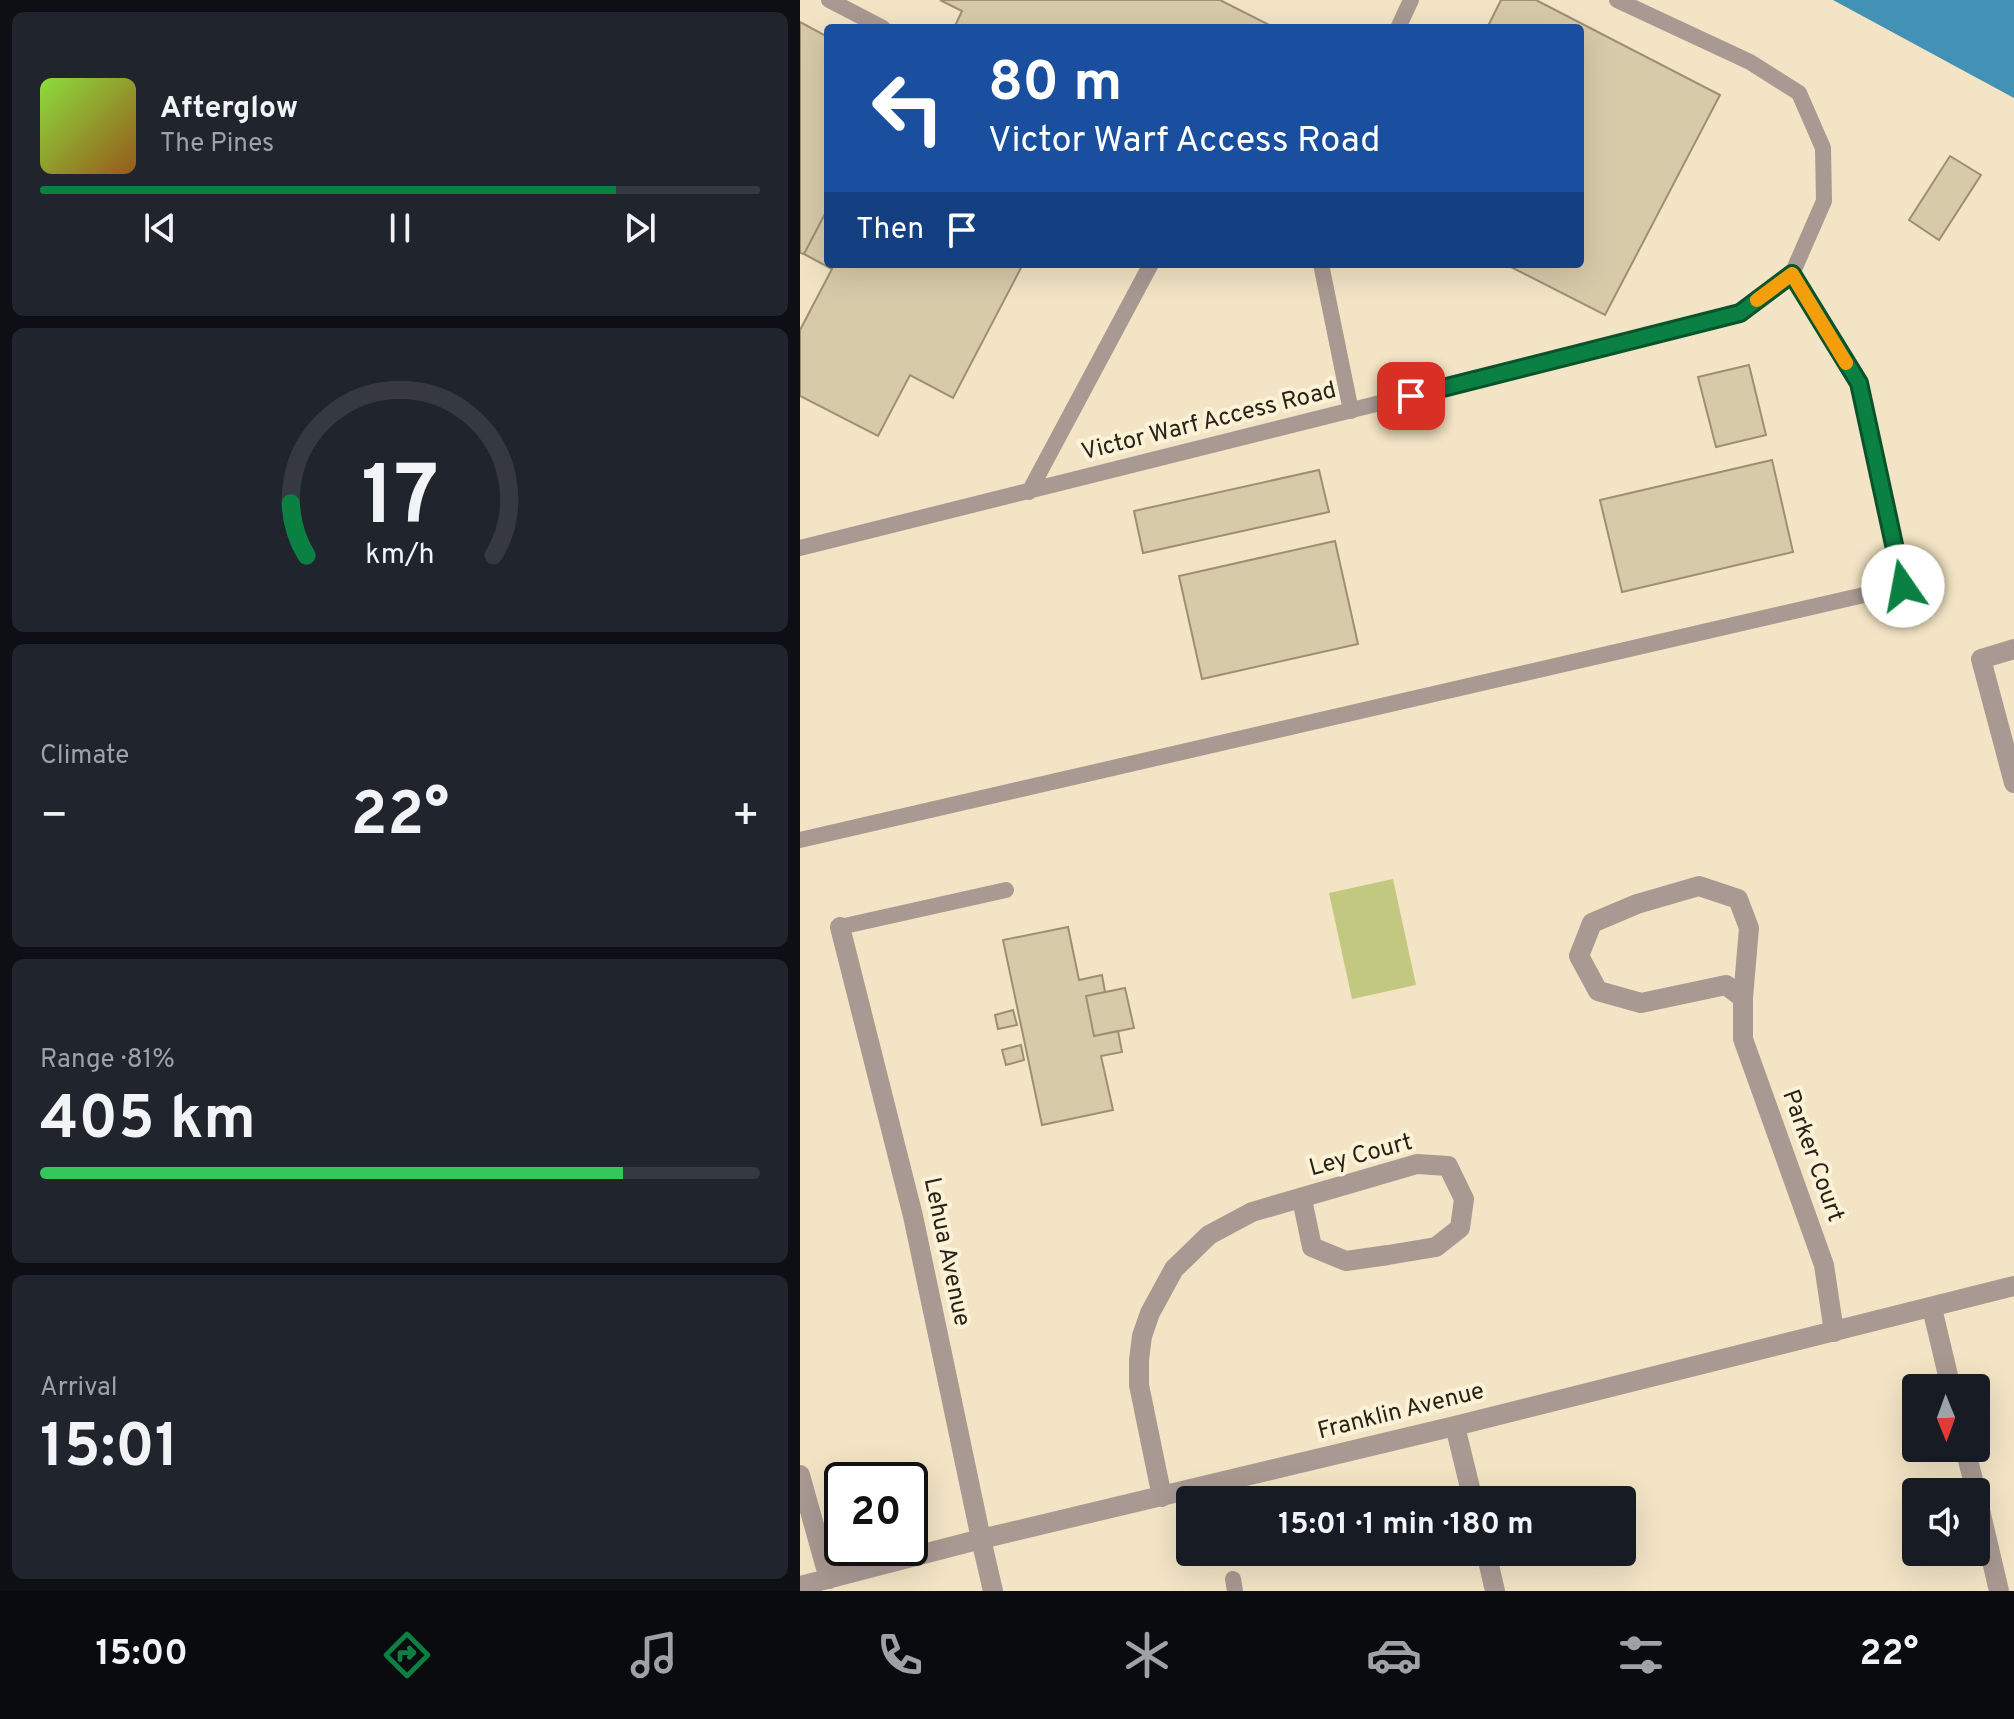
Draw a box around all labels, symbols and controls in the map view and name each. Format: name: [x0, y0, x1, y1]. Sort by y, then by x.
text: 80 m: [988, 50, 1122, 120]
icon: left: [856, 56, 960, 160]
text: Afterglow: [160, 91, 298, 128]
text: Victor Warf Access Road: [988, 119, 1380, 165]
text: The Pines: [160, 128, 274, 161]
icon: previous: [138, 206, 182, 250]
icon: pause: [378, 206, 422, 250]
icon: next: [618, 206, 662, 250]
icon: arrive: [940, 208, 984, 252]
text: Then: [856, 212, 924, 249]
pin: [1377, 362, 1445, 430]
icon: arrive: [1389, 374, 1433, 418]
street label: Victor Warf Access Road: [1078, 376, 1340, 468]
text: 17: [361, 448, 439, 553]
text: km/h: [365, 538, 435, 574]
position arrow: [1861, 544, 1945, 628]
text: Climate: [40, 740, 129, 773]
text: 22°: [351, 780, 449, 856]
text: −: [40, 790, 68, 846]
text: +: [732, 790, 760, 846]
text: Range · 81%: [40, 1044, 175, 1077]
text: 405 km: [40, 1084, 256, 1160]
street label: Parker Court: [1774, 1086, 1850, 1226]
street label: Ley Court: [1306, 1128, 1416, 1184]
street label: Lehua Avenue: [916, 1175, 976, 1329]
text: Arrival: [40, 1372, 118, 1405]
north arrow: [1902, 1374, 1990, 1462]
map controls: [1902, 1374, 1990, 1566]
street label: Franklin Avenue: [1315, 1377, 1487, 1447]
text: 15:01: [40, 1412, 179, 1488]
speed limit sign: 20: [824, 1462, 928, 1566]
button: sound: [1902, 1478, 1990, 1566]
text: 15:01 · 1 min · 180 m: [1278, 1507, 1534, 1544]
icon: directions: [379, 1627, 435, 1683]
icon: music: [626, 1627, 682, 1683]
icon: phone: [872, 1627, 928, 1683]
icon: climate: [1119, 1627, 1175, 1683]
icon: car: [1366, 1627, 1422, 1683]
icon: filters: [1613, 1627, 1669, 1683]
text: 15:00: [95, 1632, 188, 1678]
text: 22°: [1859, 1632, 1919, 1678]

